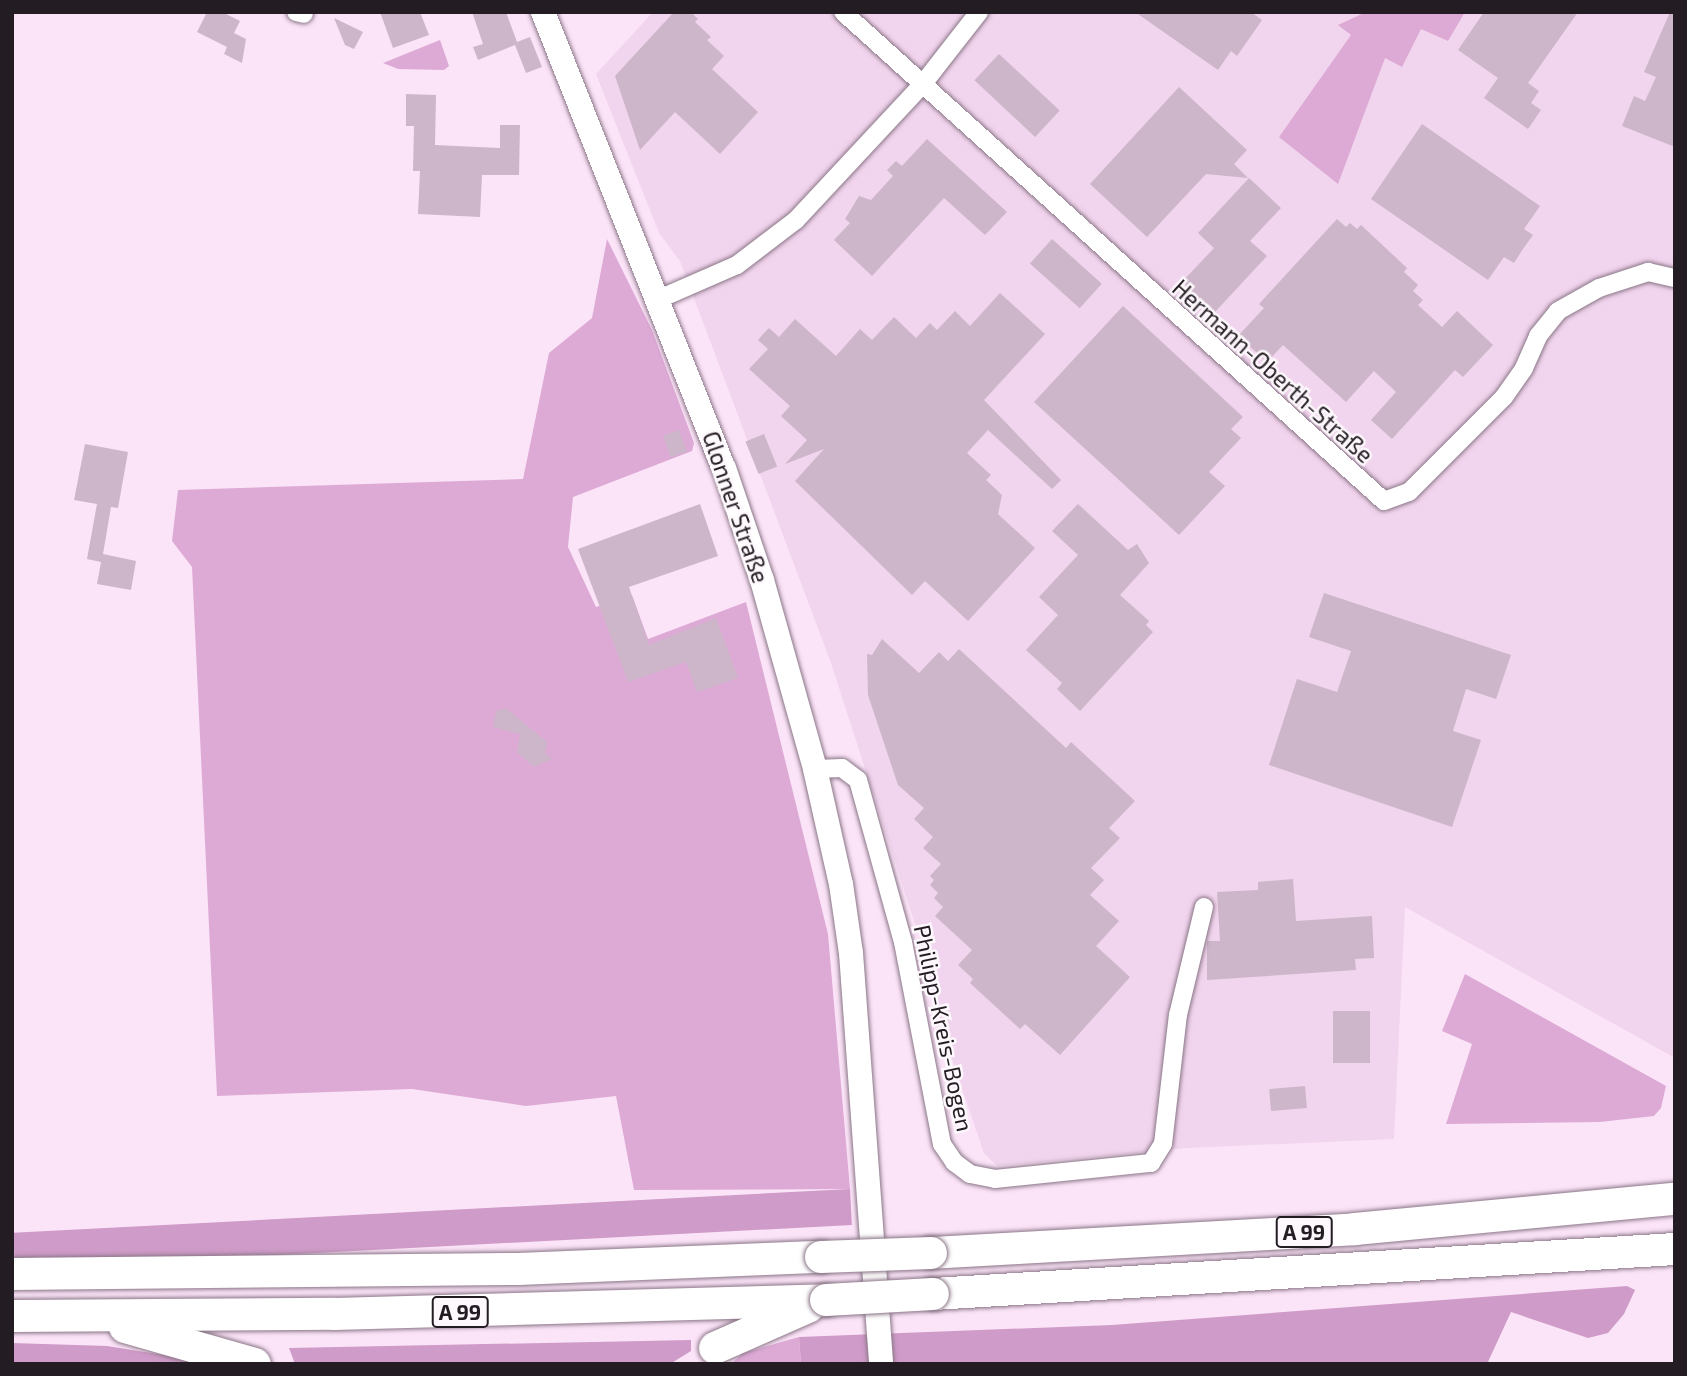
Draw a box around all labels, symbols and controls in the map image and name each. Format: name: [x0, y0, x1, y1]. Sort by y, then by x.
street label: Hermann-Oberth-Straße: [1167, 274, 1379, 468]
street label: Glonner Straße: [697, 427, 775, 587]
street label: Philipp-Kreis-Bogen: [909, 922, 979, 1134]
road number: A 99: [1274, 1214, 1334, 1250]
road number: A 99: [430, 1294, 490, 1330]

